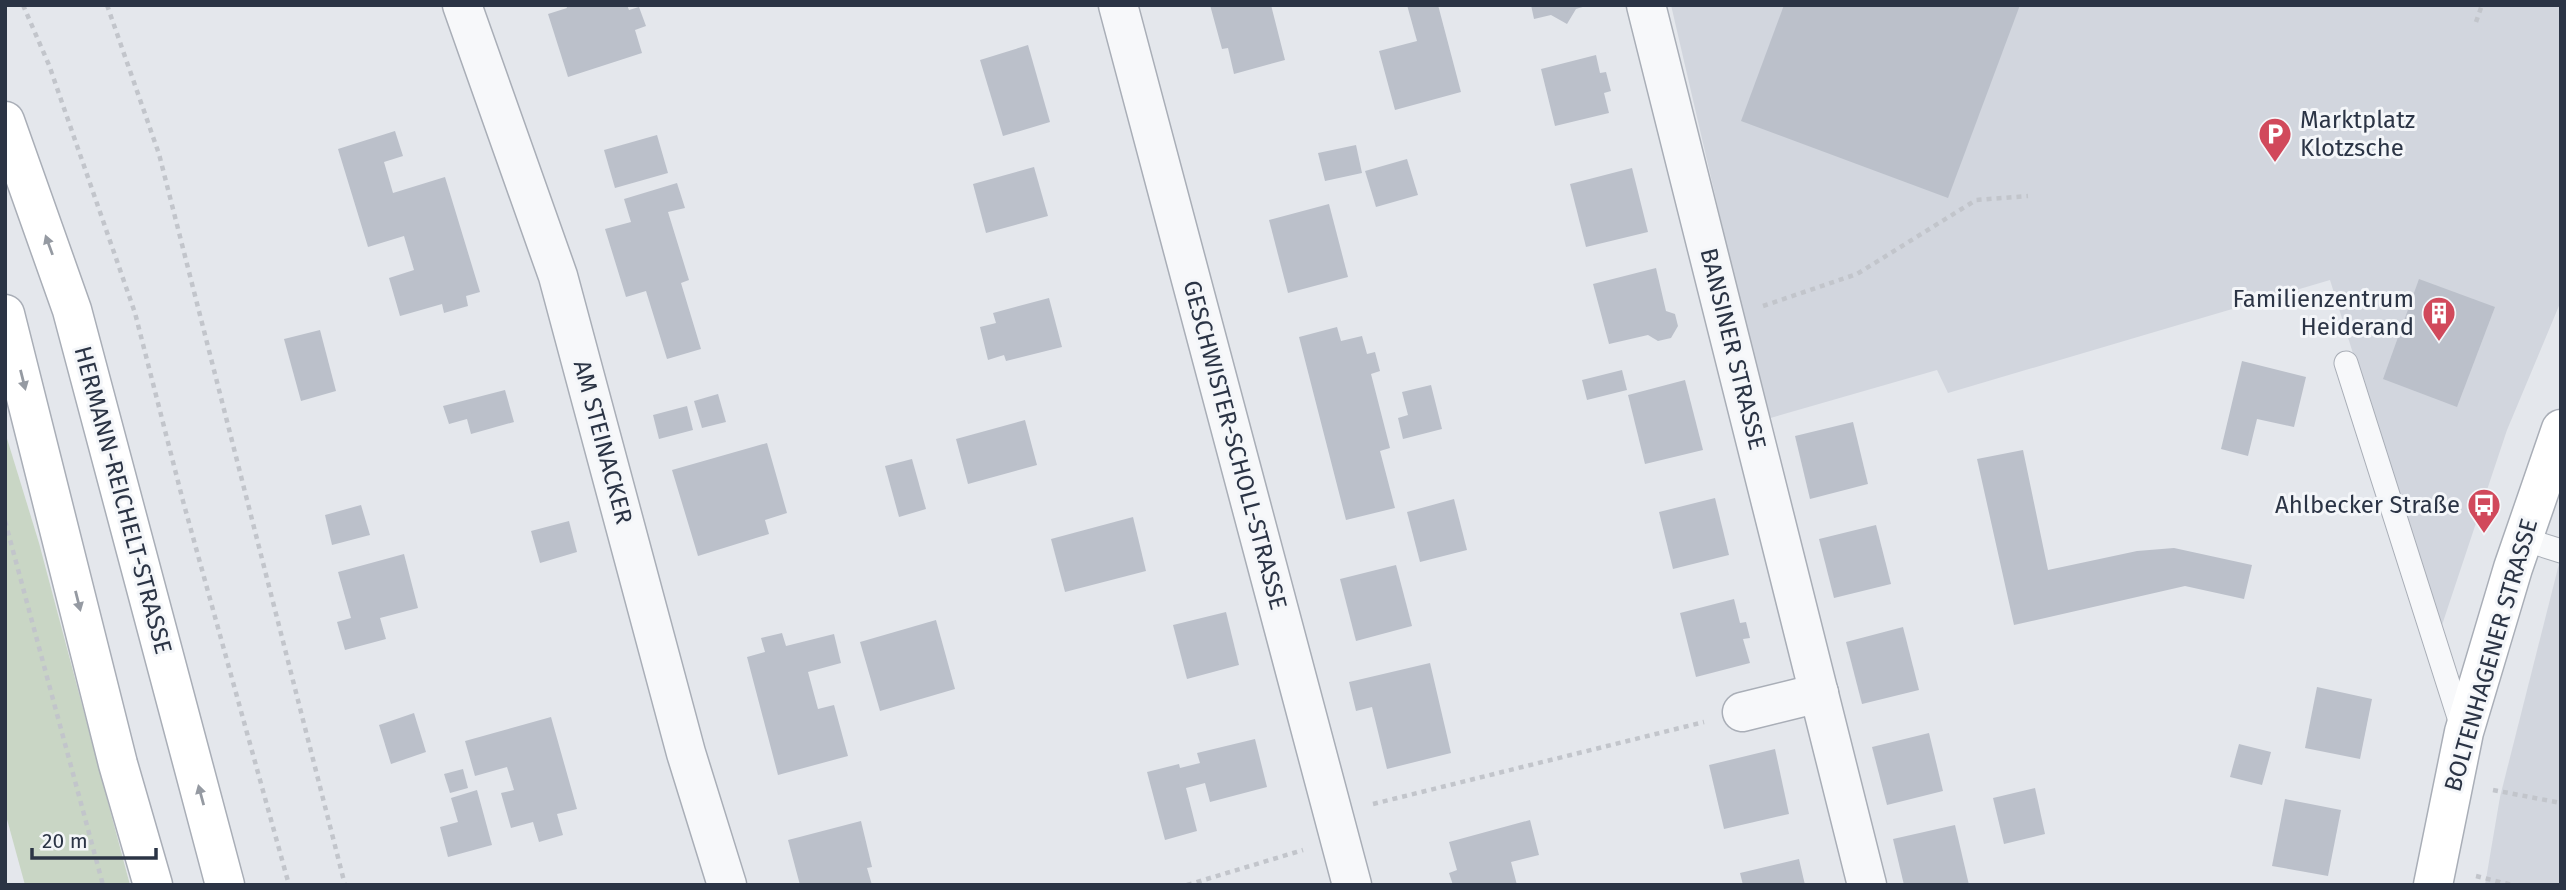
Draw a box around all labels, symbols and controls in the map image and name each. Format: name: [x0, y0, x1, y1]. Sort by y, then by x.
place label: Marktplatz Klotzsche: [2300, 106, 2415, 162]
parking icon: Marktplatz Klotzsche: [2256, 115, 2294, 164]
one-way arrow: [44, 235, 55, 256]
street label: BANSINER STRASSE: [1694, 245, 1772, 453]
street label: GESCHWISTER-SCHOLL-STRASSE: [1178, 277, 1292, 613]
place label: Familienzentrum Heiderand: [2232, 285, 2414, 341]
building icon: Familienzentrum Heiderand: [2420, 294, 2458, 343]
street label: HERMANN-REICHELT-STRASSE: [68, 343, 178, 657]
street label: AM STEINACKER: [568, 357, 638, 527]
one-way arrow: [18, 369, 29, 391]
bus stop icon: Ahlbecker Straße: [2465, 486, 2503, 535]
place label: Ahlbecker Straße: [2275, 491, 2460, 519]
street label: BOLTENHAGENER STRASSE: [2439, 515, 2543, 795]
one-way arrow: [73, 590, 84, 612]
one-way arrow: [195, 784, 206, 806]
scale bar: [32, 816, 156, 860]
text: 20 m: [42, 828, 88, 854]

